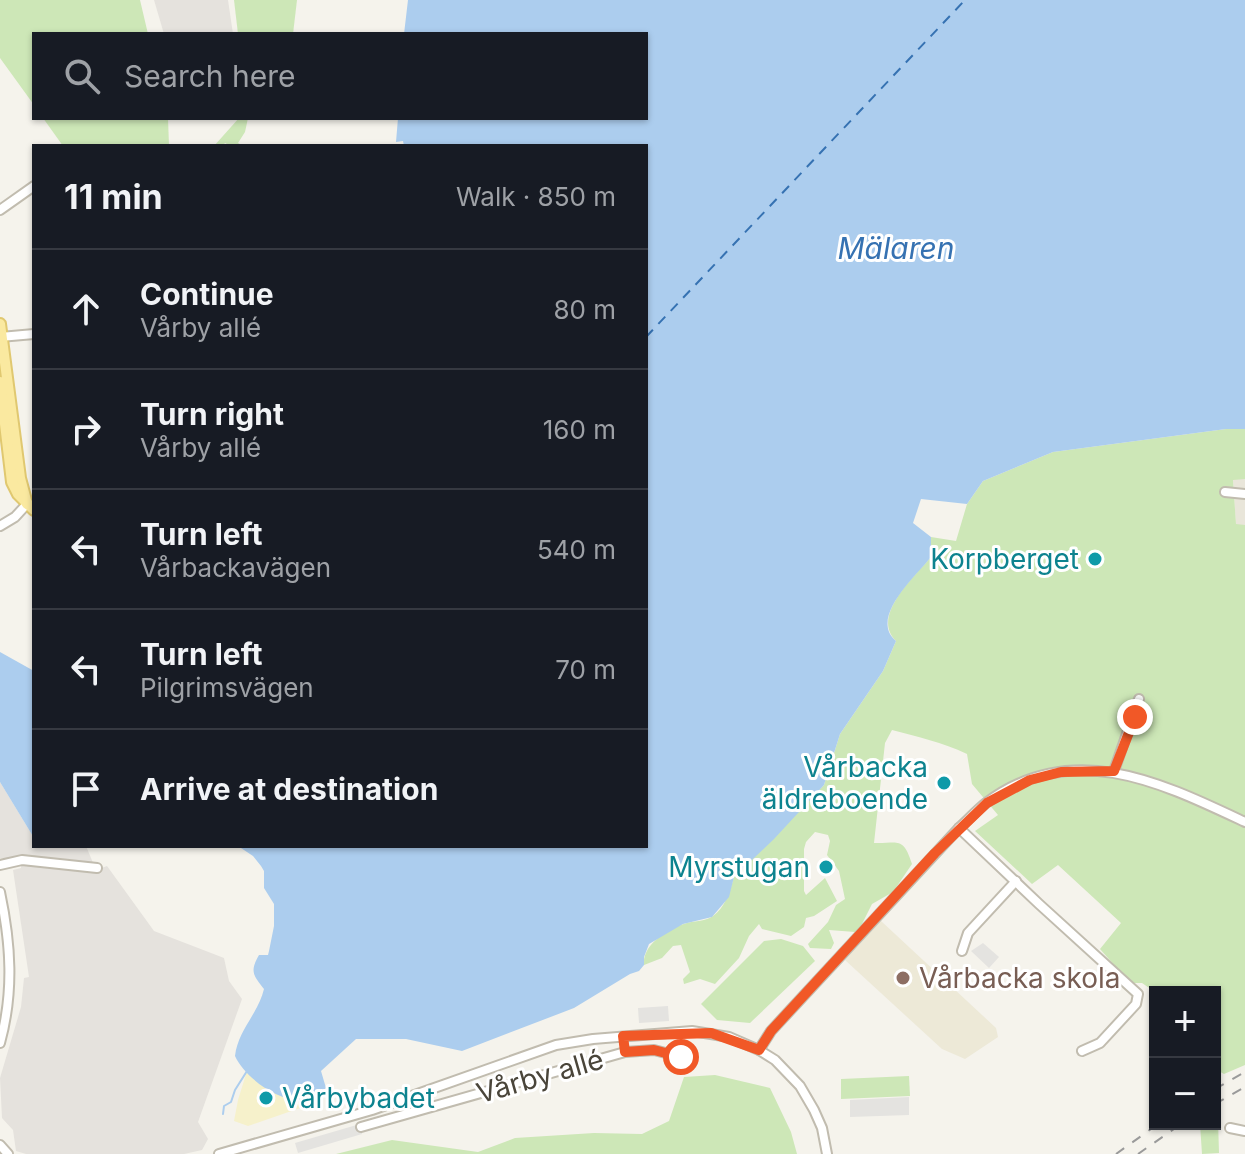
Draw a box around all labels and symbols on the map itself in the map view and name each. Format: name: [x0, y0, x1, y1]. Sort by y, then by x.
water label: Mälaren: [837, 230, 955, 266]
place label: Korpberget: [930, 542, 1079, 576]
marker: Korpberget: [1086, 550, 1104, 568]
route end: [1117, 699, 1153, 735]
place label: Vårbacka äldreboende: [762, 750, 928, 816]
marker: Vårbacka äldreboende: [935, 774, 953, 792]
place label: Myrstugan: [668, 850, 810, 884]
marker: Myrstugan: [817, 858, 835, 876]
place label: Vårbacka skola: [919, 961, 1121, 995]
marker: Vårbacka skola: [894, 969, 912, 987]
route start: [663, 1039, 699, 1075]
street label: Vårby allé: [473, 1042, 607, 1110]
place label: Vårbybadet: [282, 1081, 435, 1115]
marker: Vårbybadet: [257, 1089, 275, 1107]

